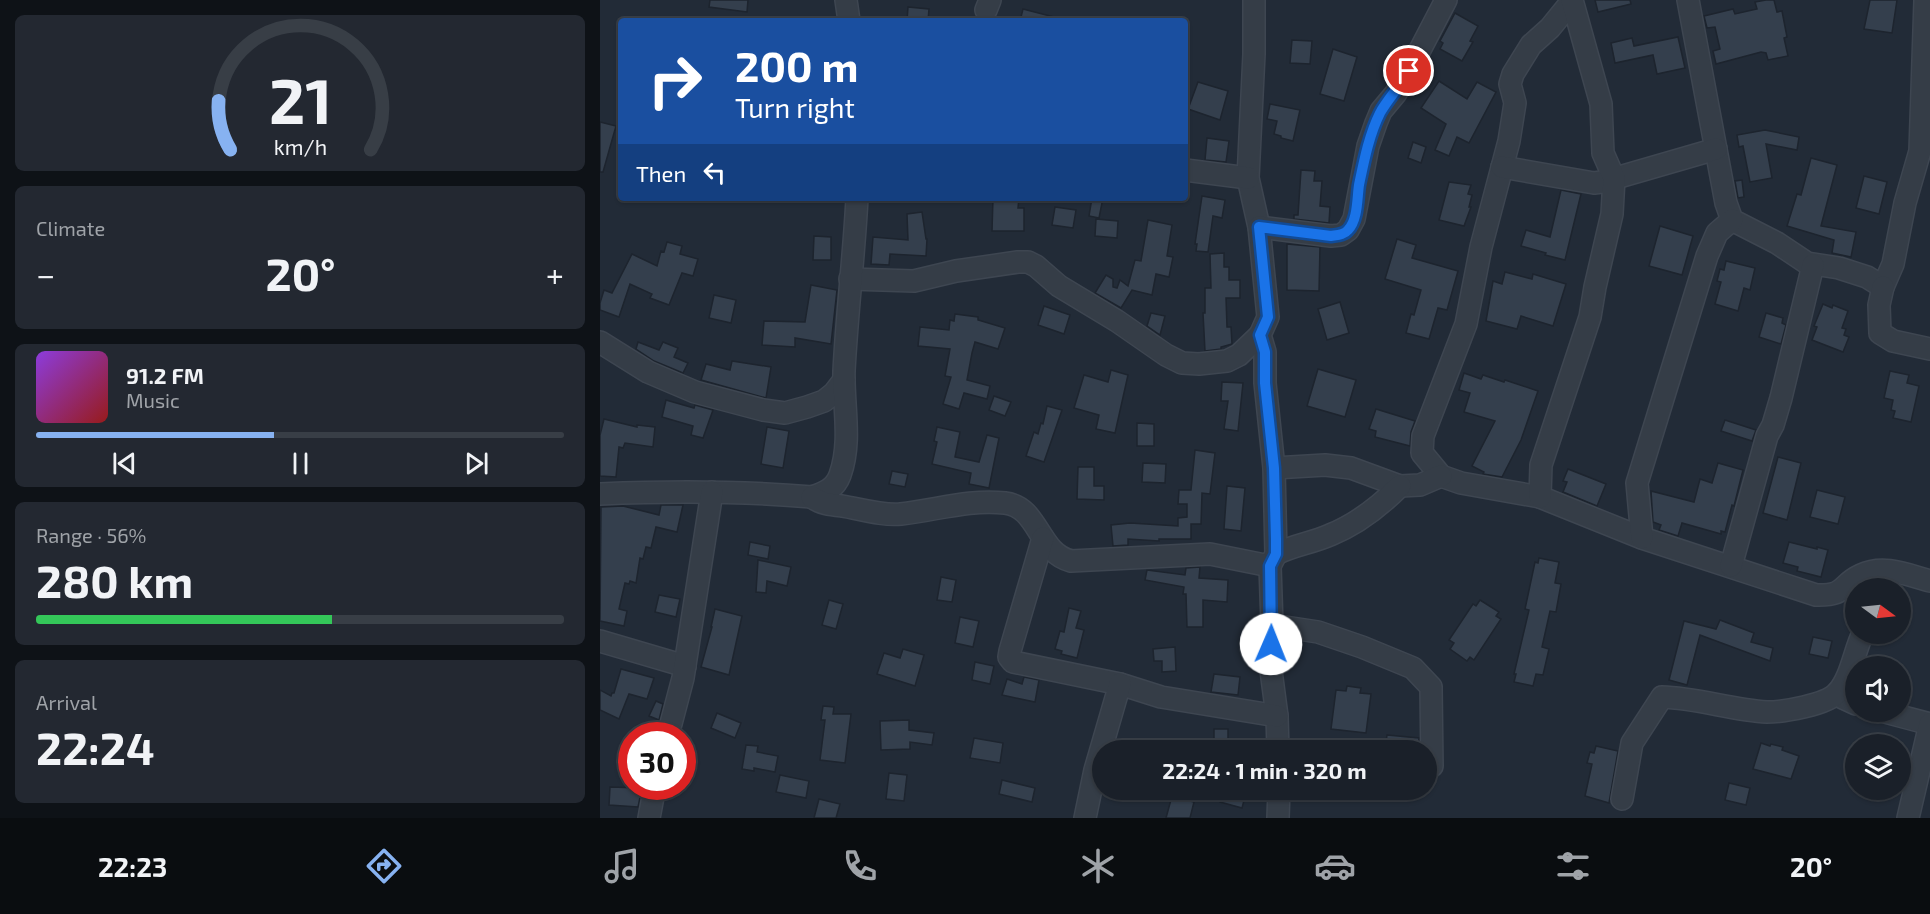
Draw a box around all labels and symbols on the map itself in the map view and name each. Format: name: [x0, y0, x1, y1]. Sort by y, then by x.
pin: [1383, 45, 1434, 96]
north arrow: [1845, 578, 1911, 644]
position arrow: [1239, 612, 1303, 676]
speed limit sign: 30: [618, 722, 696, 800]

